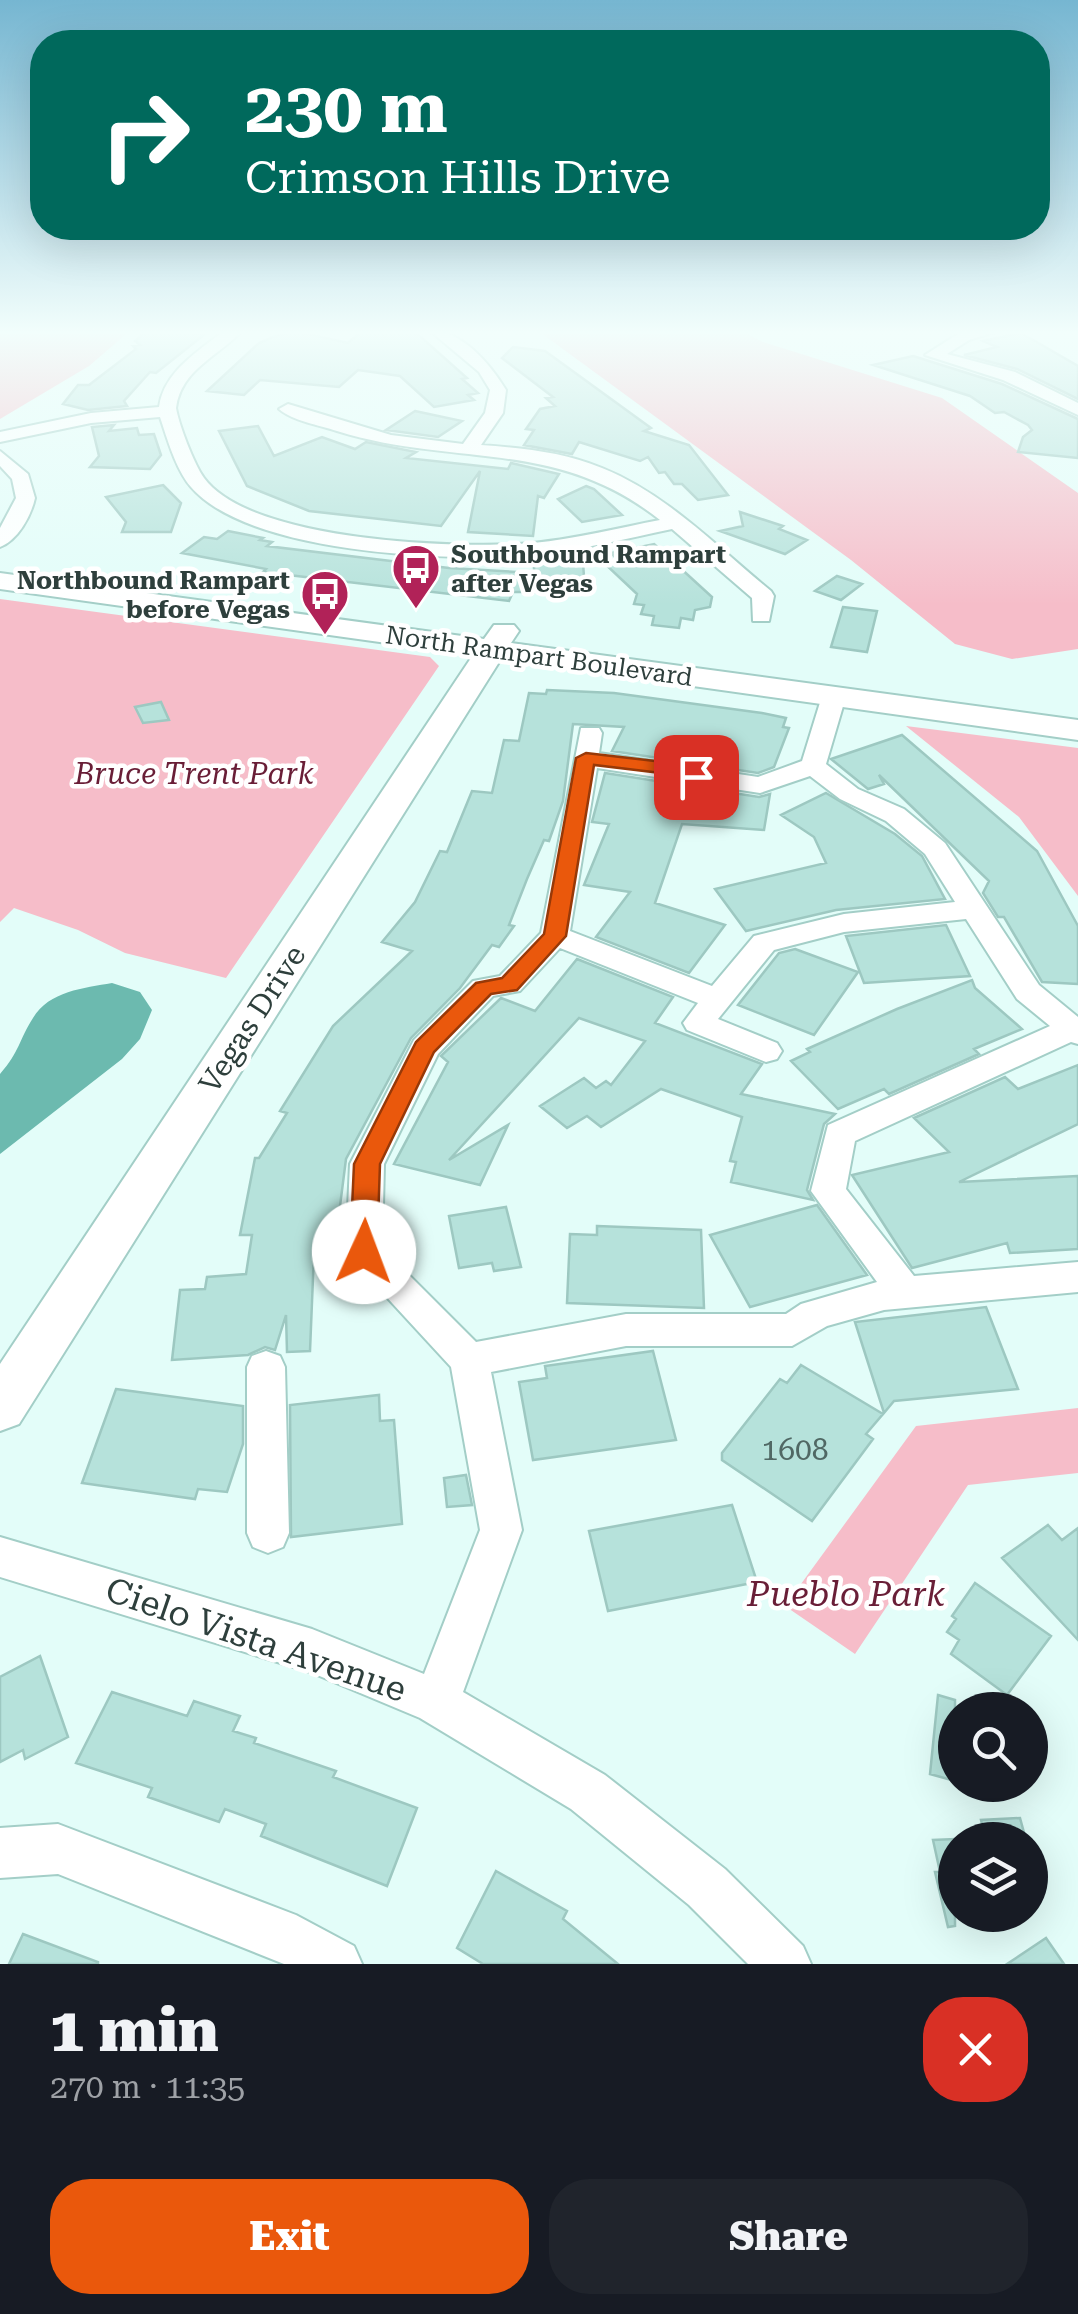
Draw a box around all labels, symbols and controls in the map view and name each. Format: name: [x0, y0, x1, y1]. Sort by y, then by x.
text: 230 m: [245, 67, 448, 149]
icon: right: [80, 70, 210, 200]
text: Crimson Hills Drive: [245, 151, 670, 204]
place label: Southbound Rampart after Vegas: [451, 540, 726, 598]
bus stop icon: Southbound Rampart after Vegas: [390, 542, 442, 610]
place label: Northbound Rampart before Vegas: [17, 566, 290, 624]
bus stop icon: Northbound Rampart before Vegas: [299, 568, 351, 636]
street label: North Rampart Boulevard: [384, 620, 694, 692]
pin: [654, 735, 739, 820]
icon: arrive: [669, 750, 724, 805]
park label: Bruce Trent Park: [73, 756, 314, 791]
street label: Vegas Drive: [191, 939, 313, 1099]
position arrow: [312, 1200, 416, 1304]
house number: 1608: [761, 1432, 829, 1467]
street label: Cielo Vista Avenue: [100, 1569, 412, 1711]
park label: Pueblo Park: [746, 1574, 945, 1615]
map controls: [938, 1692, 1048, 1932]
button: search: [938, 1692, 1048, 1802]
button: layers: [938, 1822, 1048, 1932]
text: 1 min: [50, 1995, 219, 2066]
button: close: [923, 1997, 1028, 2102]
text: 270 m · 11:35: [50, 2068, 245, 2106]
button: Exit: [50, 2179, 529, 2294]
button: Share: [549, 2179, 1028, 2294]

